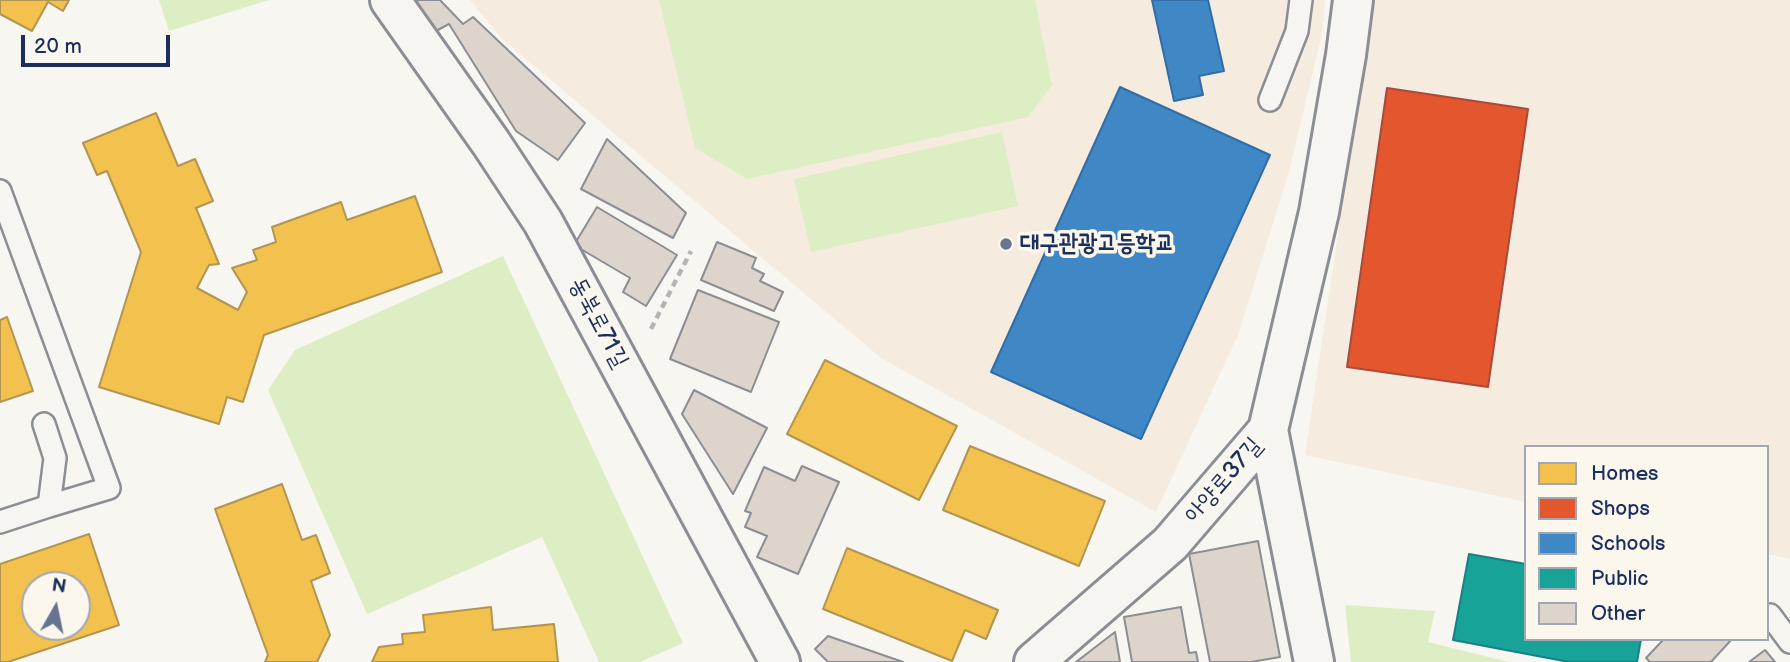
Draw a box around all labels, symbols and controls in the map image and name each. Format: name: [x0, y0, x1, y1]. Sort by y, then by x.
scale bar: [24, 21, 173, 65]
text: 20 m: [34, 34, 82, 59]
place label: 대구관광고등학교: [1020, 230, 1174, 258]
marker: 대구관광고등학교: [998, 236, 1014, 252]
street label: 동북로71길: [562, 273, 634, 373]
street label: 아양로37길: [1179, 432, 1269, 530]
legend: [1524, 445, 1769, 641]
text: Homes: [1591, 461, 1659, 486]
text: Shops: [1591, 496, 1650, 521]
text: Schools: [1591, 531, 1665, 556]
text: Public: [1591, 566, 1649, 591]
north arrow: [21, 571, 91, 641]
text: N: [50, 574, 68, 599]
text: Other: [1591, 601, 1645, 626]

